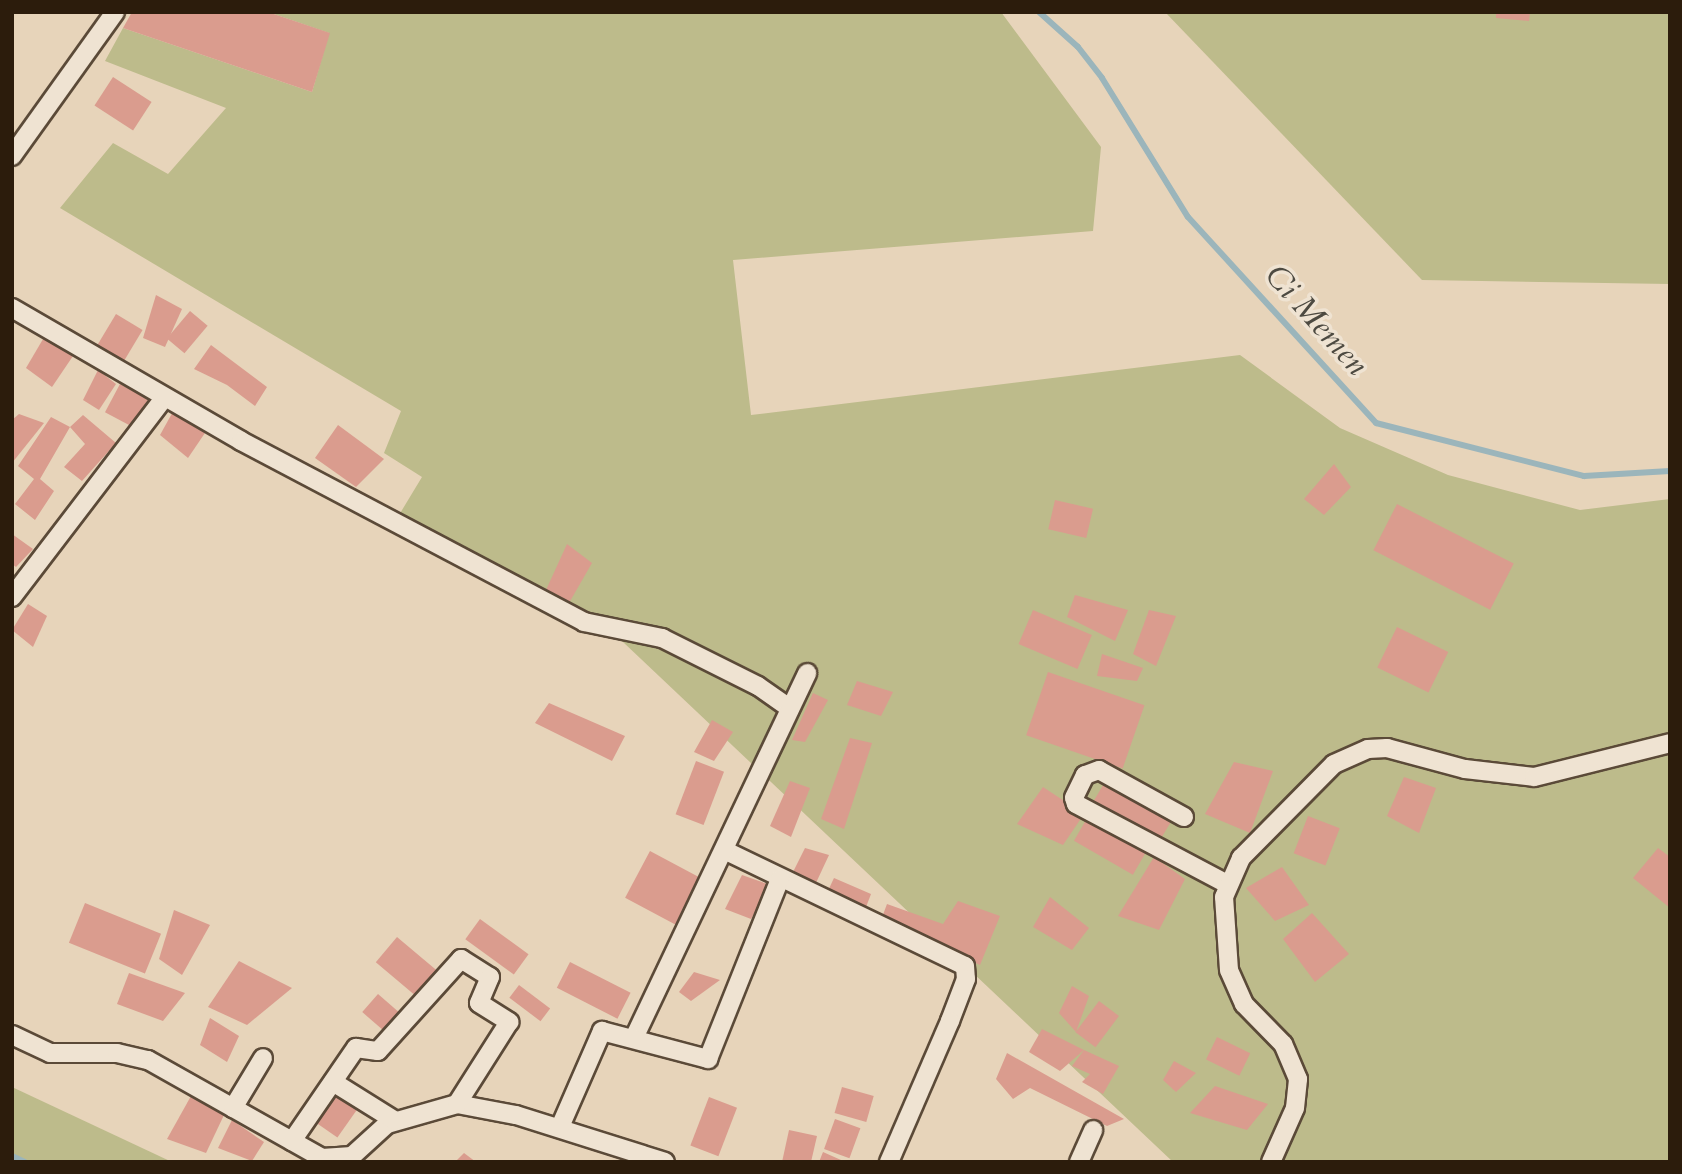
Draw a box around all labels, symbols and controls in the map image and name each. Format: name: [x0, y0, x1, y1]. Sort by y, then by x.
water label: Ci Memen: [1256, 257, 1376, 383]

